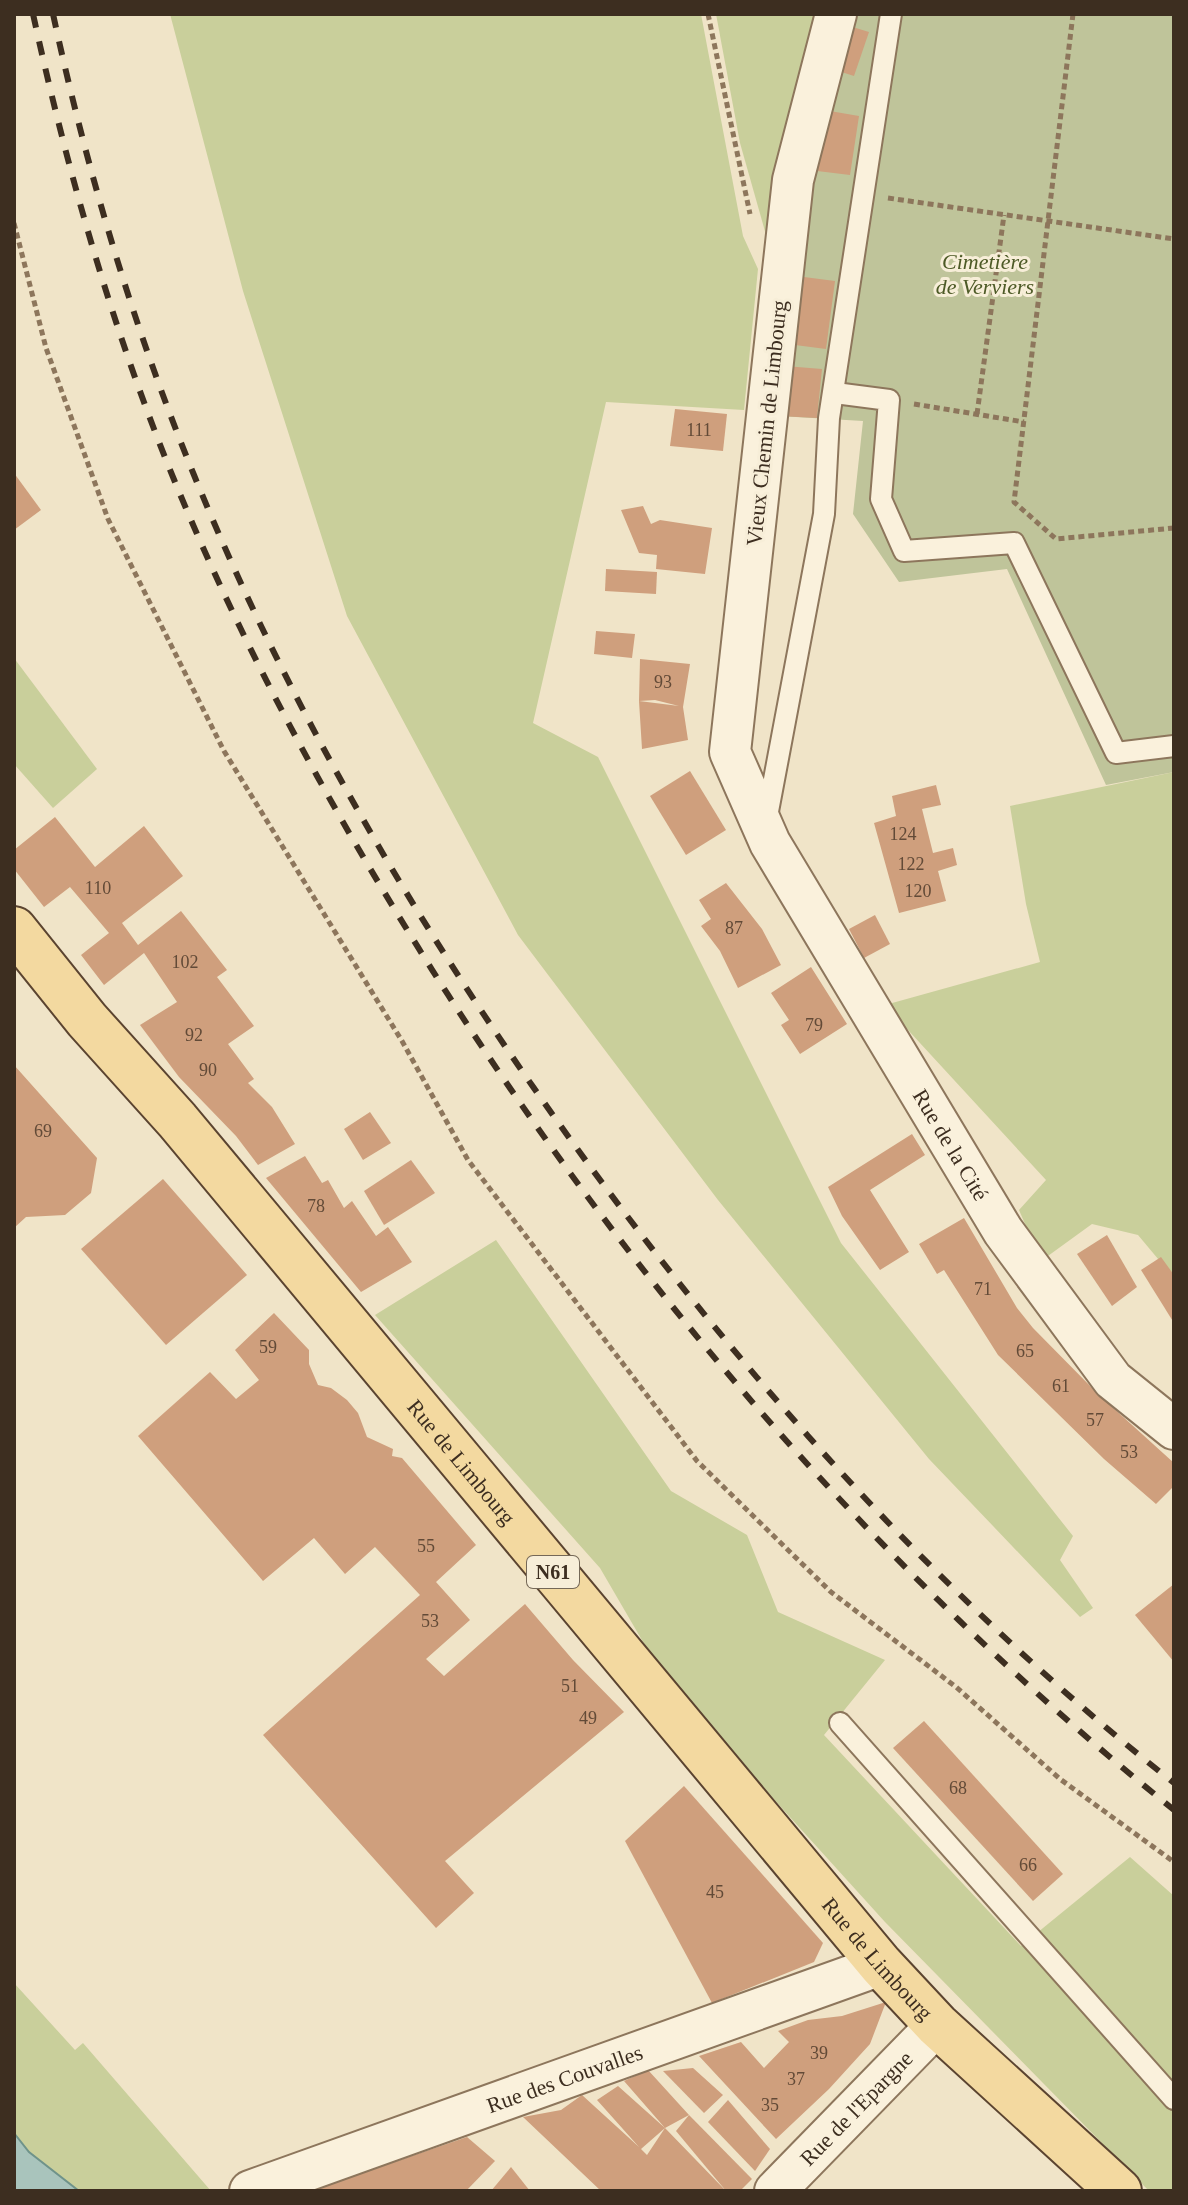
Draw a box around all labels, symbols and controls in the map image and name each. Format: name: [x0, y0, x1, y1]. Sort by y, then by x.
park label: Cimetière de Verviers: [936, 249, 1034, 299]
street label: Vieux Chemin de Limbourg: [741, 299, 792, 547]
house number: 111: [686, 420, 712, 440]
house number: 93: [654, 672, 672, 692]
house number: 124: [890, 824, 917, 844]
house number: 122: [898, 854, 925, 874]
house number: 110: [85, 878, 111, 898]
house number: 120: [905, 881, 932, 901]
house number: 87: [725, 918, 743, 938]
house number: 102: [172, 952, 199, 972]
house number: 79: [805, 1015, 823, 1035]
house number: 92: [185, 1025, 203, 1045]
house number: 90: [199, 1060, 217, 1080]
street label: Rue de la Cité: [908, 1085, 994, 1205]
house number: 69: [34, 1121, 52, 1141]
house number: 78: [307, 1196, 325, 1216]
house number: 71: [974, 1279, 992, 1299]
house number: 59: [259, 1337, 277, 1357]
house number: 65: [1016, 1341, 1034, 1361]
house number: 61: [1052, 1376, 1070, 1396]
street label: Rue de Limbourg: [402, 1395, 520, 1530]
house number: 57: [1086, 1410, 1104, 1430]
house number: 53: [1120, 1442, 1138, 1462]
house number: 55: [417, 1536, 435, 1556]
road number: N61: [527, 1556, 579, 1588]
house number: 53: [421, 1611, 439, 1631]
house number: 51: [561, 1676, 579, 1696]
house number: 49: [579, 1708, 597, 1728]
house number: 68: [949, 1778, 967, 1798]
house number: 66: [1019, 1855, 1037, 1875]
house number: 45: [706, 1882, 724, 1902]
street label: Rue de Limbourg: [817, 1892, 938, 2025]
street label: Rue des Couvalles: [483, 2039, 646, 2118]
house number: 39: [810, 2043, 828, 2063]
street label: Rue de l'Epargne: [795, 2046, 918, 2171]
house number: 37: [787, 2069, 805, 2089]
house number: 35: [761, 2095, 779, 2115]

